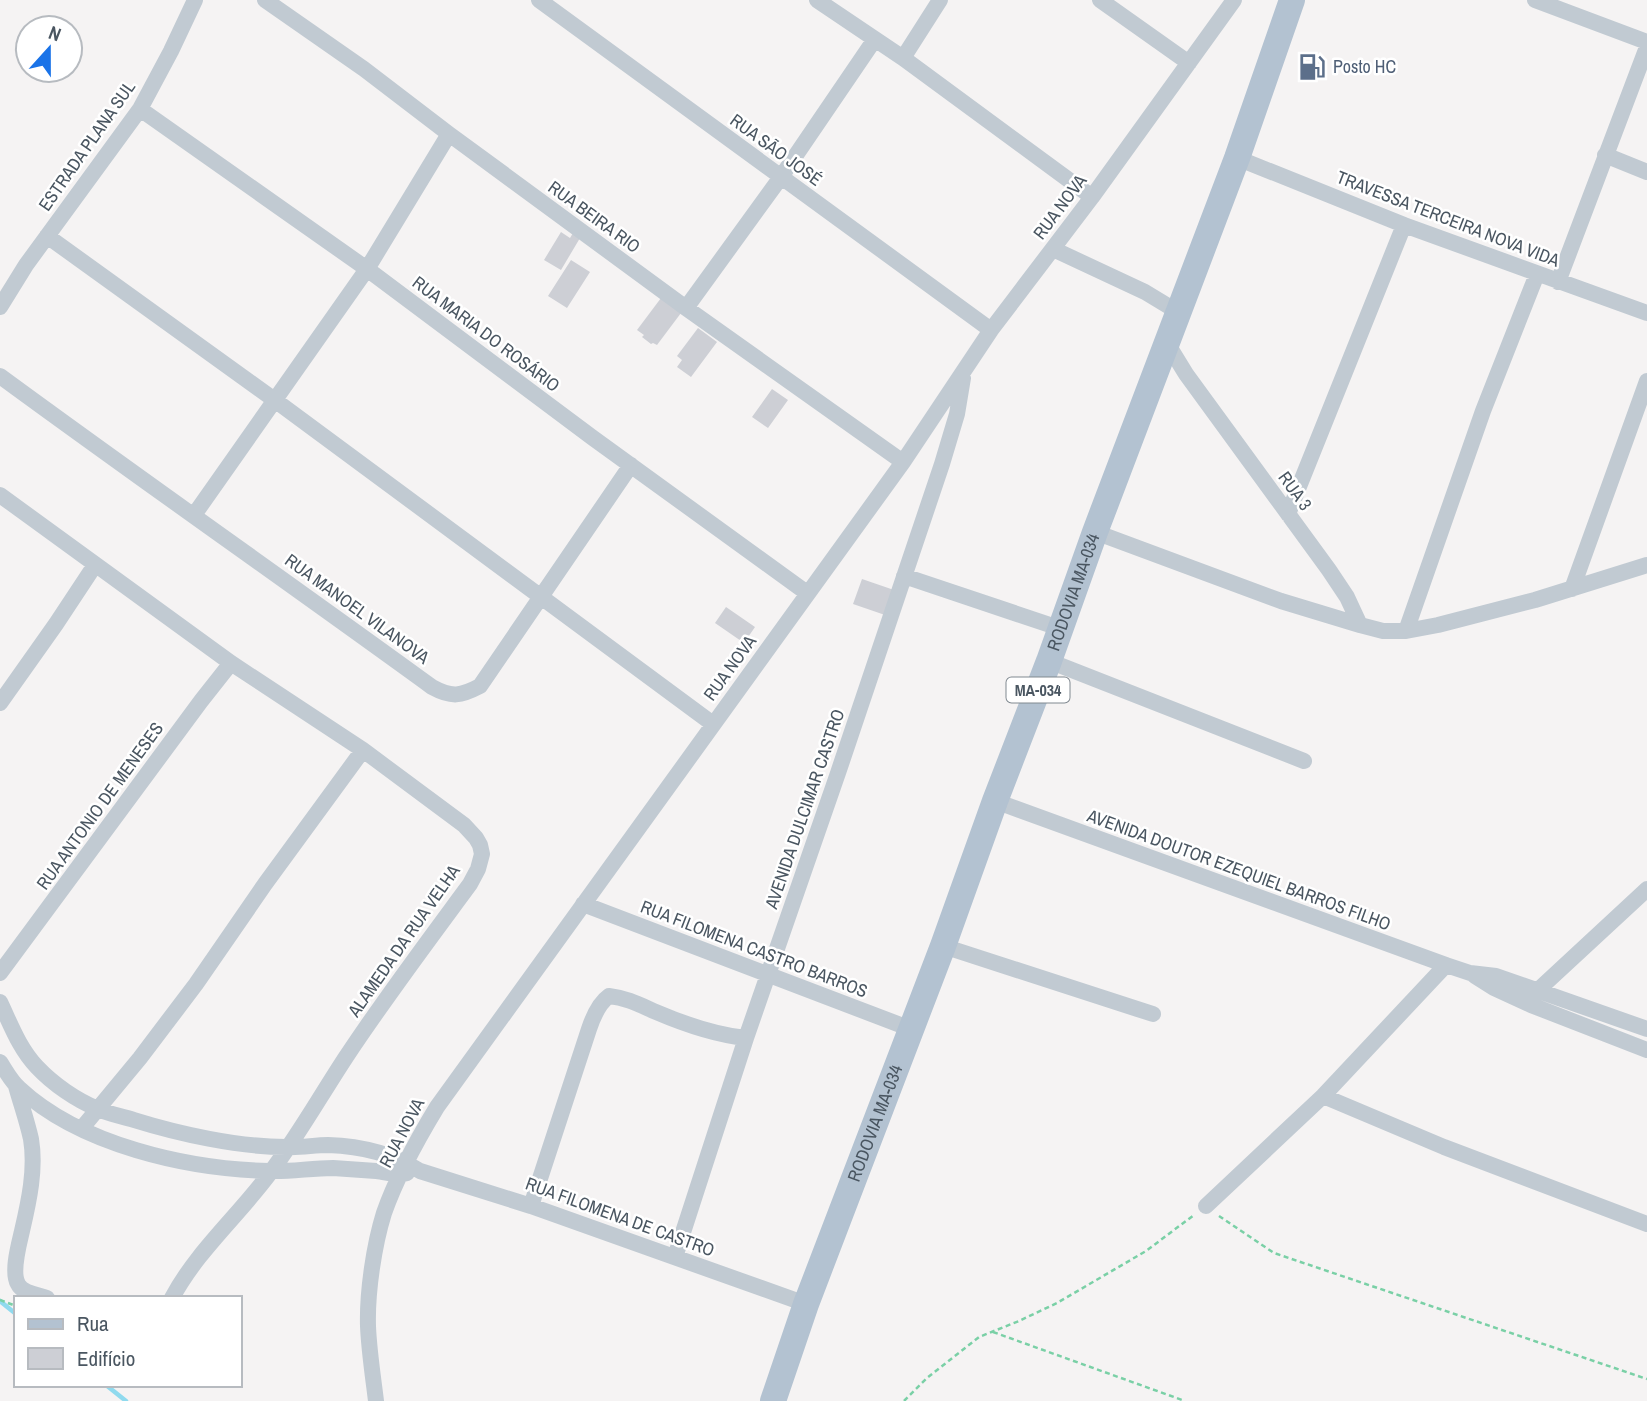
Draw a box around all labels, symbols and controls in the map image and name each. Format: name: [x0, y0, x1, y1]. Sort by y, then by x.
north arrow: [14, 14, 84, 84]
text: N: [45, 19, 65, 47]
fuel station icon: Posto HC: [1297, 52, 1327, 82]
place label: Posto HC: [1333, 54, 1396, 79]
street label: ESTRADA PLANA SUL: [32, 76, 141, 216]
street label: RUA SÃO JOSÉ: [725, 108, 827, 192]
street label: TRAVESSA TERCEIRA NOVA VIDA: [1333, 164, 1563, 273]
street label: RUA NOVA: [1027, 169, 1092, 244]
street label: RUA BEIRA RIO: [543, 175, 645, 259]
street label: RUA MARIA DO ROSÁRIO: [407, 270, 565, 397]
street label: RUA 3: [1273, 466, 1318, 515]
street label: RODOVIA MA-034: [1041, 530, 1106, 654]
street label: RUA MANOEL VILANOVA: [280, 548, 435, 670]
street label: RUA NOVA: [697, 630, 762, 705]
road number: MA-034: [1006, 678, 1070, 702]
street label: AVENIDA DULCIMAR CASTRO: [758, 706, 850, 913]
street label: RUA ANTONIO DE MENESES: [30, 717, 169, 895]
street label: AVENIDA DOUTOR EZEQUIEL BARROS FILHO: [1083, 802, 1394, 936]
street label: ALAMEDA DA RUA VELHA: [341, 860, 466, 1023]
street label: RUA FILOMENA CASTRO BARROS: [637, 894, 871, 1003]
street label: RODOVIA MA-034: [841, 1061, 908, 1185]
street label: RUA NOVA: [373, 1094, 430, 1172]
street label: RUA FILOMENA DE CASTRO: [522, 1171, 718, 1262]
legend: [14, 1296, 242, 1387]
text: Rua: [77, 1309, 109, 1338]
text: Edifício: [77, 1344, 135, 1373]

